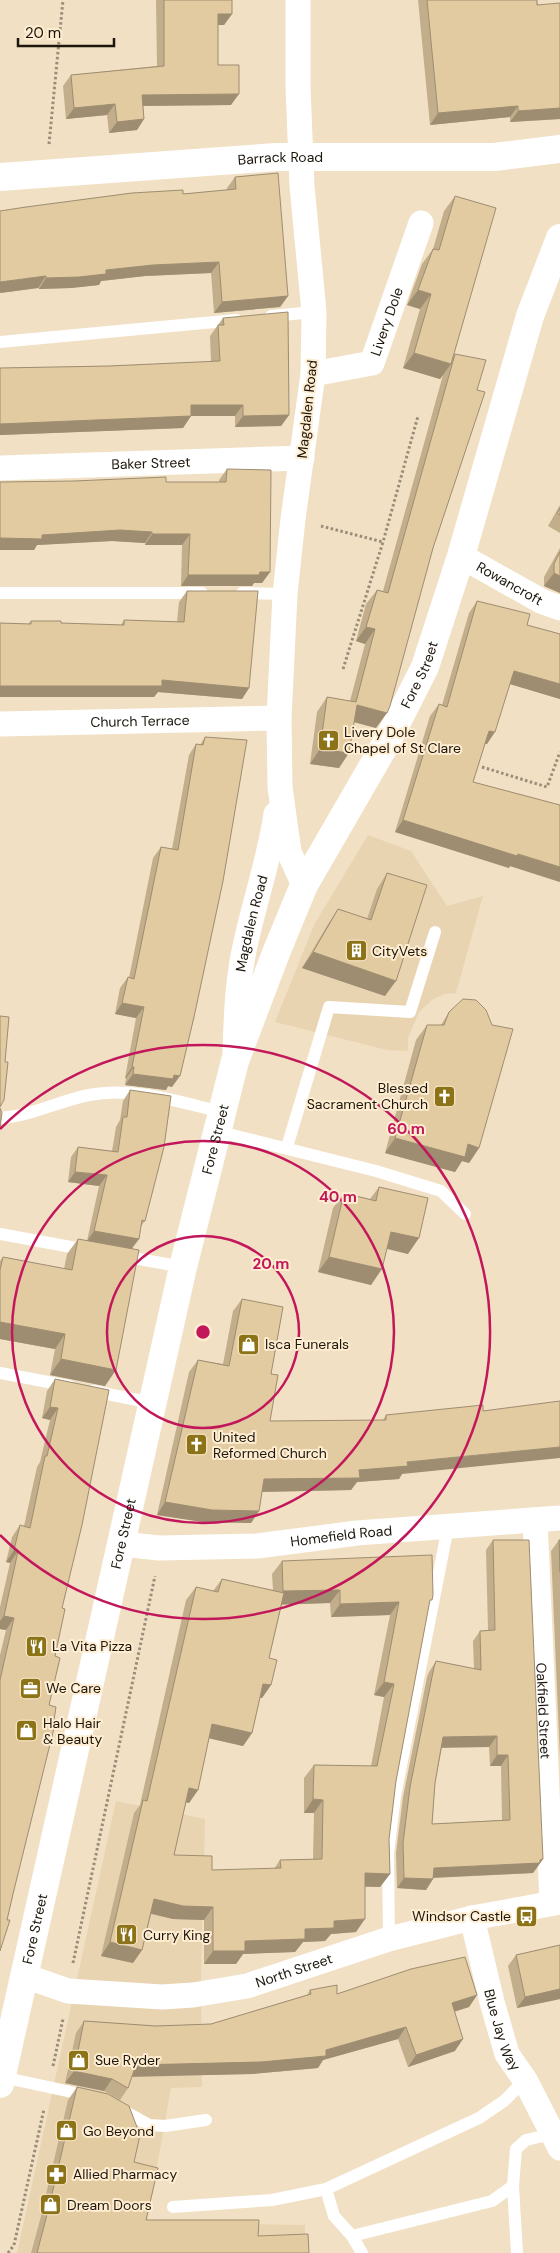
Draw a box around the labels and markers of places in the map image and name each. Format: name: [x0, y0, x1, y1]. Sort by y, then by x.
place label: Livery Dole Chapel of St Clare: [344, 723, 461, 757]
church icon: Livery Dole Chapel of St Clare: [316, 728, 340, 752]
building icon: CityVets: [344, 939, 368, 963]
place label: CityVets: [372, 942, 427, 960]
place label: Blessed Sacrament Church: [307, 1079, 428, 1113]
church icon: Blessed Sacrament Church: [432, 1084, 456, 1108]
centre of rings: [194, 1323, 212, 1341]
shop icon: Isca Funerals: [237, 1332, 261, 1356]
place label: Isca Funerals: [265, 1335, 349, 1353]
place label: United Reformed Church: [213, 1428, 327, 1462]
church icon: United Reformed Church: [185, 1433, 209, 1457]
restaurant icon: La Vita Pizza: [24, 1634, 48, 1658]
place label: La Vita Pizza: [52, 1637, 132, 1655]
office icon: We Care: [18, 1676, 42, 1700]
place label: We Care: [46, 1679, 101, 1697]
place label: Halo Hair & Beauty: [43, 1714, 103, 1748]
shop icon: Halo Hair & Beauty: [15, 1719, 39, 1743]
bus stop icon: Windsor Castle: [515, 1904, 539, 1928]
place label: Windsor Castle: [412, 1907, 511, 1925]
restaurant icon: Curry King: [115, 1923, 139, 1947]
place label: Curry King: [143, 1926, 210, 1944]
shop icon: Sue Ryder: [67, 2048, 91, 2072]
place label: Sue Ryder: [95, 2051, 160, 2069]
shop icon: Go Beyond: [55, 2119, 79, 2143]
place label: Go Beyond: [83, 2122, 154, 2140]
pharmacy icon: Allied Pharmacy: [45, 2162, 69, 2186]
place label: Allied Pharmacy: [73, 2165, 177, 2183]
shop icon: Dream Doors: [39, 2193, 63, 2217]
place label: Dream Doors: [67, 2196, 152, 2214]

